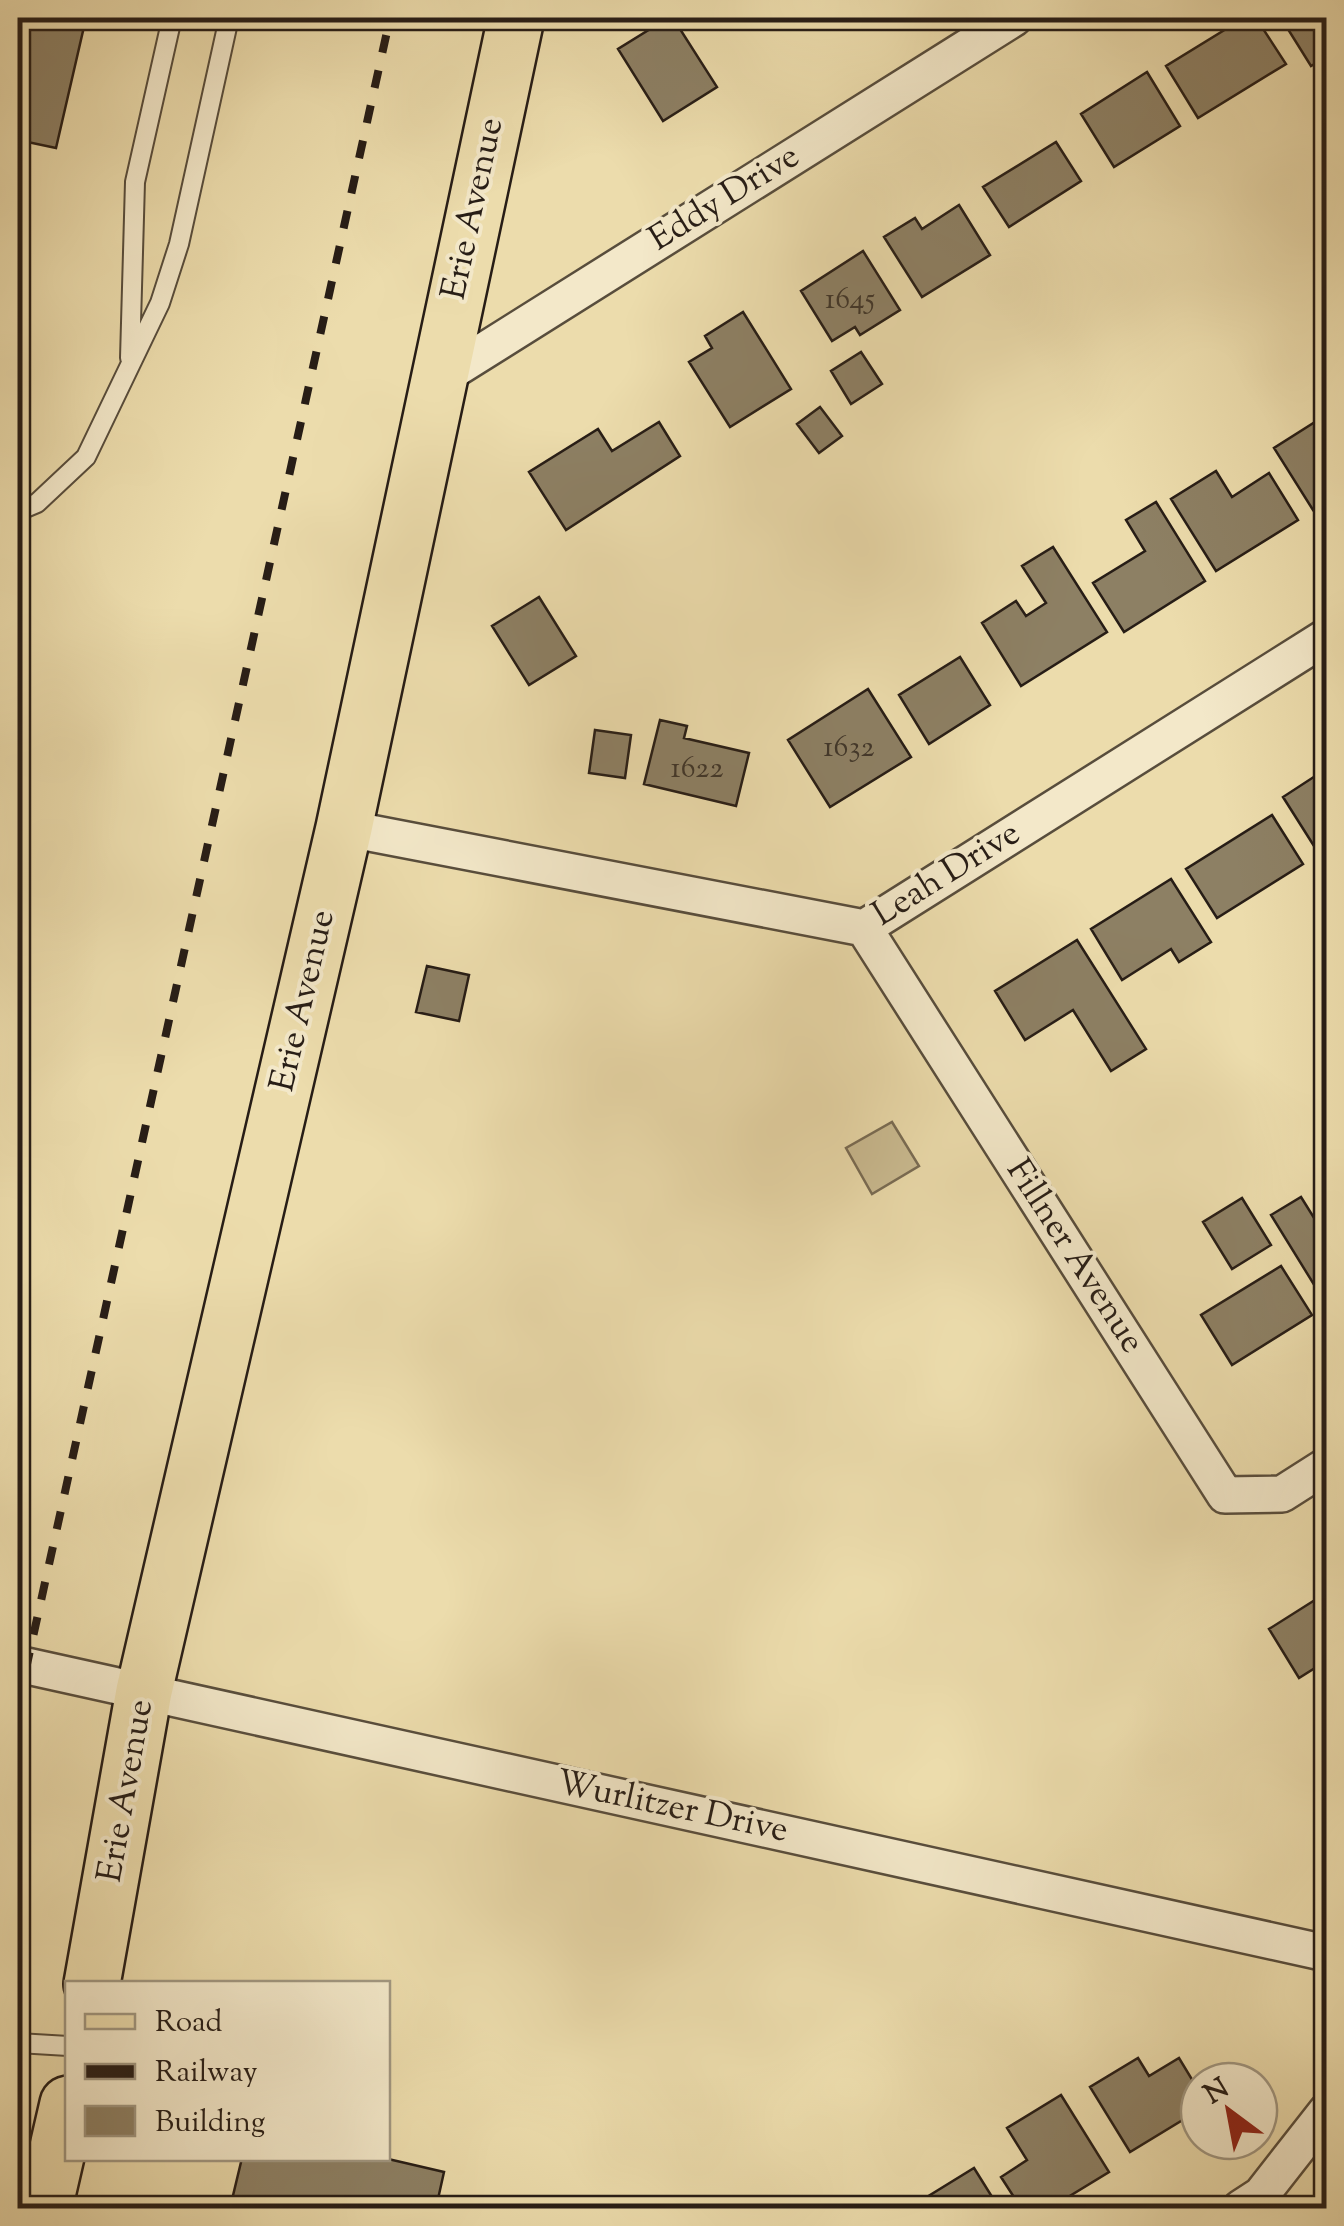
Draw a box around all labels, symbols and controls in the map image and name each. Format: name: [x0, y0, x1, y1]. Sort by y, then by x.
street label: Erie Avenue: [430, 113, 518, 305]
street label: Eddy Drive: [640, 133, 810, 265]
house number: 1645: [825, 279, 875, 322]
house number: 1632: [823, 727, 875, 770]
house number: 1622: [671, 748, 723, 791]
street label: Leah Drive: [863, 809, 1031, 941]
street label: Erie Avenue: [258, 905, 350, 1097]
street label: Fillner Avenue: [992, 1150, 1156, 1364]
street label: Erie Avenue: [86, 1696, 168, 1886]
street label: Wurlitzer Drive: [551, 1759, 793, 1857]
legend: [65, 1981, 390, 2161]
text: Road: [155, 2002, 222, 2045]
text: Railway: [155, 2052, 258, 2095]
north arrow: [1179, 2061, 1279, 2161]
text: N: [1197, 2069, 1237, 2115]
text: Building: [155, 2102, 265, 2145]

